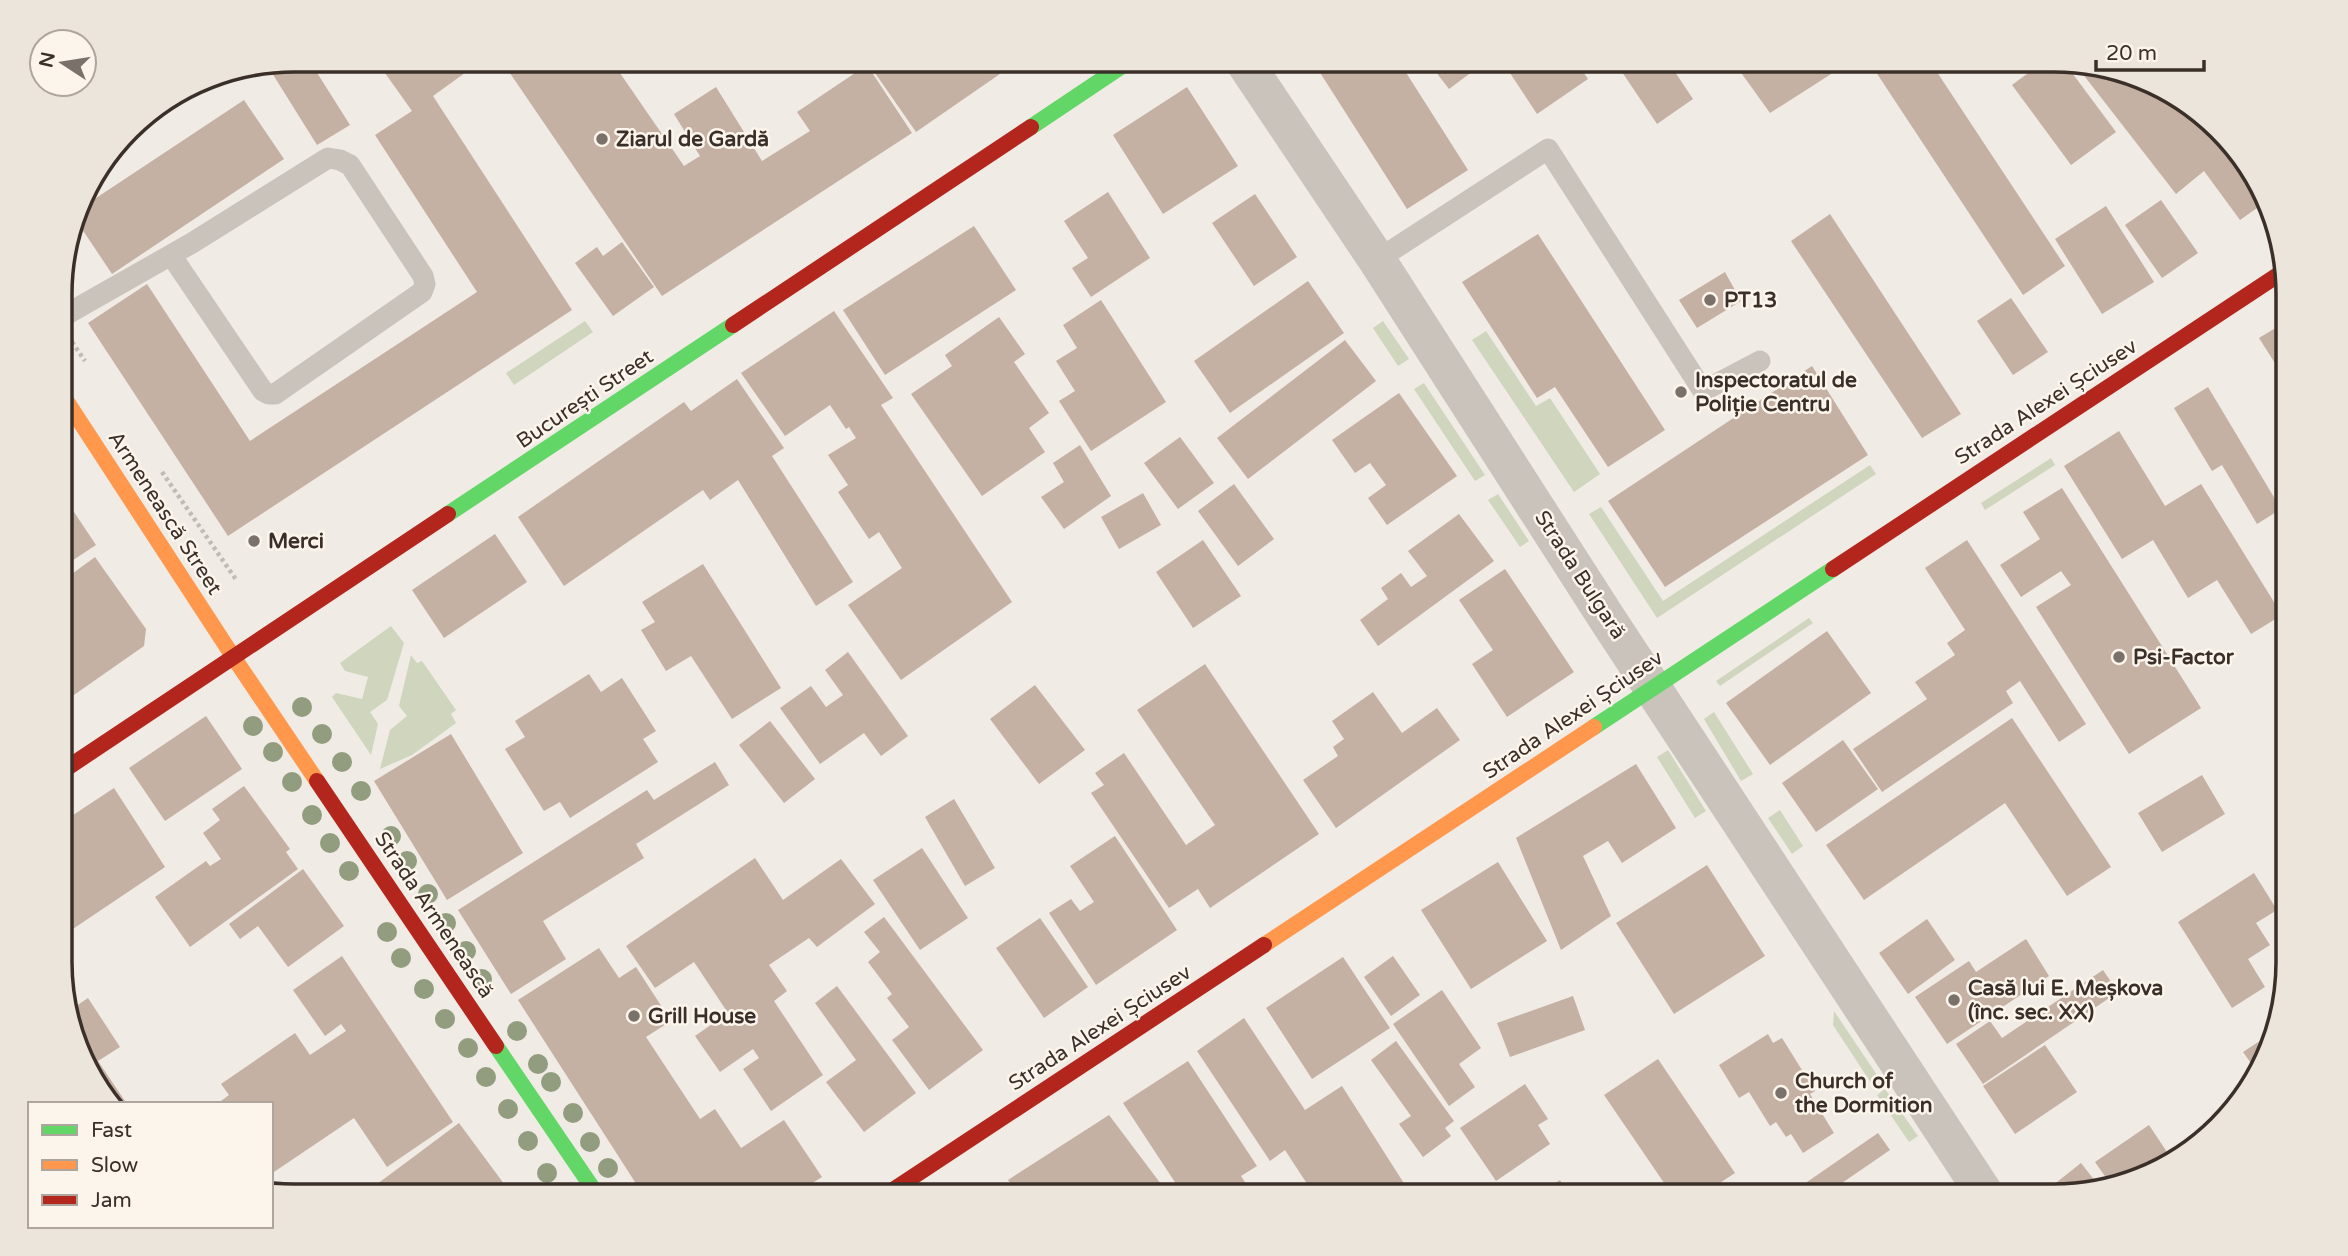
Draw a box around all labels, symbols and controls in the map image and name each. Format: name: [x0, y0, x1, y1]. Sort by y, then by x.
north arrow: [28, 28, 98, 98]
scale bar: [2096, 28, 2204, 72]
text: 20 m: [2106, 41, 2157, 66]
text: N: [35, 50, 60, 69]
place label: Ziarul de Gardă: [616, 127, 769, 152]
marker: Ziarul de Gardă: [594, 131, 610, 147]
place label: PT13: [1724, 288, 1777, 313]
marker: PT13: [1702, 292, 1718, 308]
street label: Strada Alexei Șciusev: [1950, 334, 2142, 470]
street label: București Street: [512, 344, 658, 454]
place label: Inspectoratul de Poliție Centru: [1695, 368, 1857, 417]
marker: Inspectoratul de Poliție Centru: [1673, 384, 1689, 400]
street label: Armenească Street: [103, 427, 227, 599]
street label: Strada Bulgară: [1529, 506, 1631, 644]
place label: Merci: [268, 529, 324, 554]
marker: Merci: [246, 533, 262, 549]
street label: Strada Alexei Șciusev: [1478, 645, 1668, 785]
place label: Psi-Factor: [2133, 645, 2235, 670]
marker: Psi-Factor: [2111, 649, 2127, 665]
street label: Strada Armenească: [369, 827, 499, 1003]
street label: Strada Alexei Șciusev: [1004, 960, 1196, 1096]
place label: Casă lui E. Meșkova (înc. sec. XX): [1968, 976, 2163, 1025]
marker: Casă lui E. Meșkova (înc. sec. XX): [1946, 992, 1962, 1008]
place label: Grill House: [648, 1004, 756, 1029]
marker: Grill House: [626, 1008, 642, 1024]
place label: Church of the Dormition: [1795, 1069, 1933, 1118]
marker: Church of the Dormition: [1773, 1085, 1789, 1101]
legend: [28, 1102, 273, 1228]
text: Fast: [91, 1118, 132, 1143]
text: Slow: [91, 1153, 139, 1178]
text: Jam: [91, 1188, 132, 1213]

